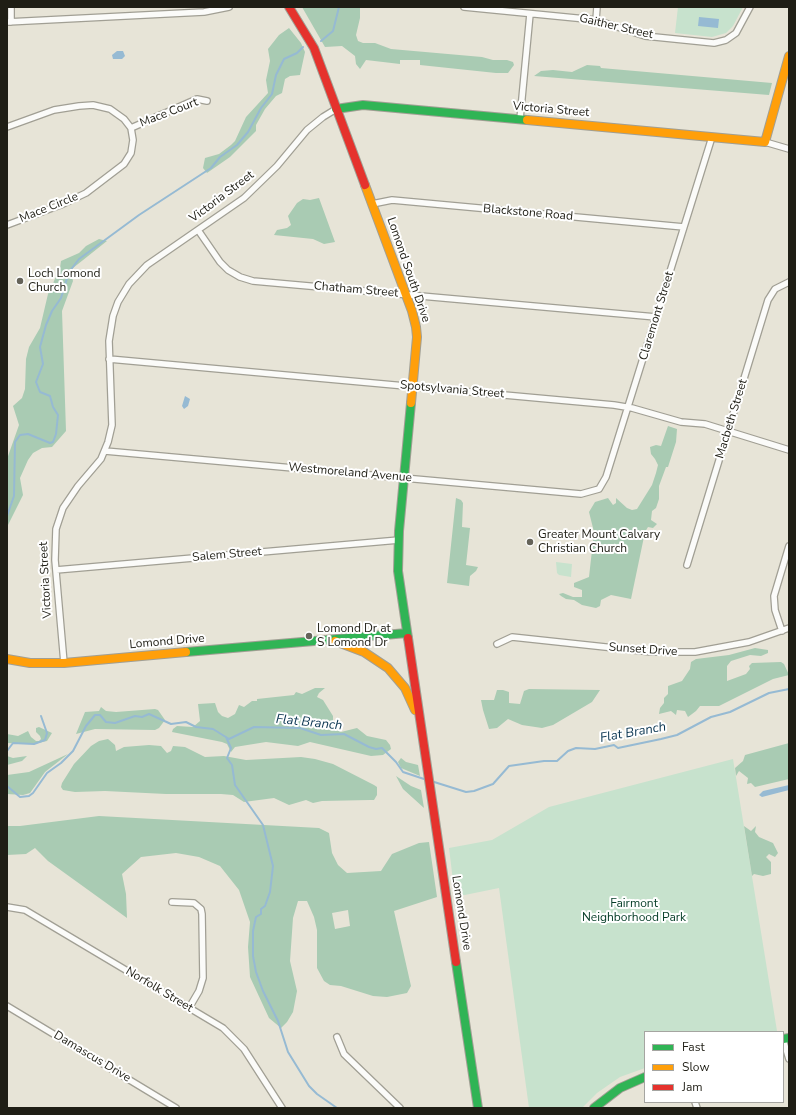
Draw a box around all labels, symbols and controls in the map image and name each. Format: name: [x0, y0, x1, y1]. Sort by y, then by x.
street label: Gaither Street: [578, 12, 654, 42]
street label: Mace Court: [138, 95, 200, 131]
street label: Victoria Street: [512, 99, 590, 121]
street label: Victoria Street: [187, 168, 257, 226]
street label: Mace Circle: [18, 190, 80, 226]
street label: Blackstone Road: [482, 202, 574, 224]
street label: Lomond South Drive: [383, 216, 433, 324]
place label: Loch Lomond Church: [28, 267, 100, 295]
street label: Claremont Street: [637, 270, 677, 362]
marker: Loch Lomond Church: [15, 276, 25, 286]
street label: Chatham Street: [313, 279, 399, 301]
street label: Macbeth Street: [713, 377, 751, 461]
street label: Spotsylvania Street: [399, 378, 505, 402]
street label: Westmoreland Avenue: [288, 460, 412, 486]
place label: Greater Mount Calvary Christian Church: [538, 528, 660, 556]
marker: Greater Mount Calvary Christian Church: [525, 537, 535, 547]
street label: Victoria Street: [37, 541, 55, 619]
street label: Salem Street: [192, 545, 262, 565]
place label: Lomond Dr at S Lomond Dr: [317, 622, 391, 650]
marker: Lomond Dr at S Lomond Dr: [304, 631, 314, 641]
street label: Lomond Drive: [129, 632, 205, 652]
street label: Sunset Drive: [608, 640, 678, 660]
water label: Flat Branch: [275, 712, 343, 734]
water label: Flat Branch: [599, 720, 667, 746]
street label: Lomond Drive: [448, 875, 474, 951]
park label: Fairmont Neighborhood Park: [582, 897, 686, 925]
street label: Norfolk Street: [123, 964, 195, 1016]
street label: Damascus Drive: [51, 1028, 133, 1086]
legend: [644, 1031, 784, 1103]
text: Fast: [682, 1039, 705, 1055]
text: Slow: [682, 1059, 710, 1075]
text: Jam: [682, 1079, 703, 1095]

